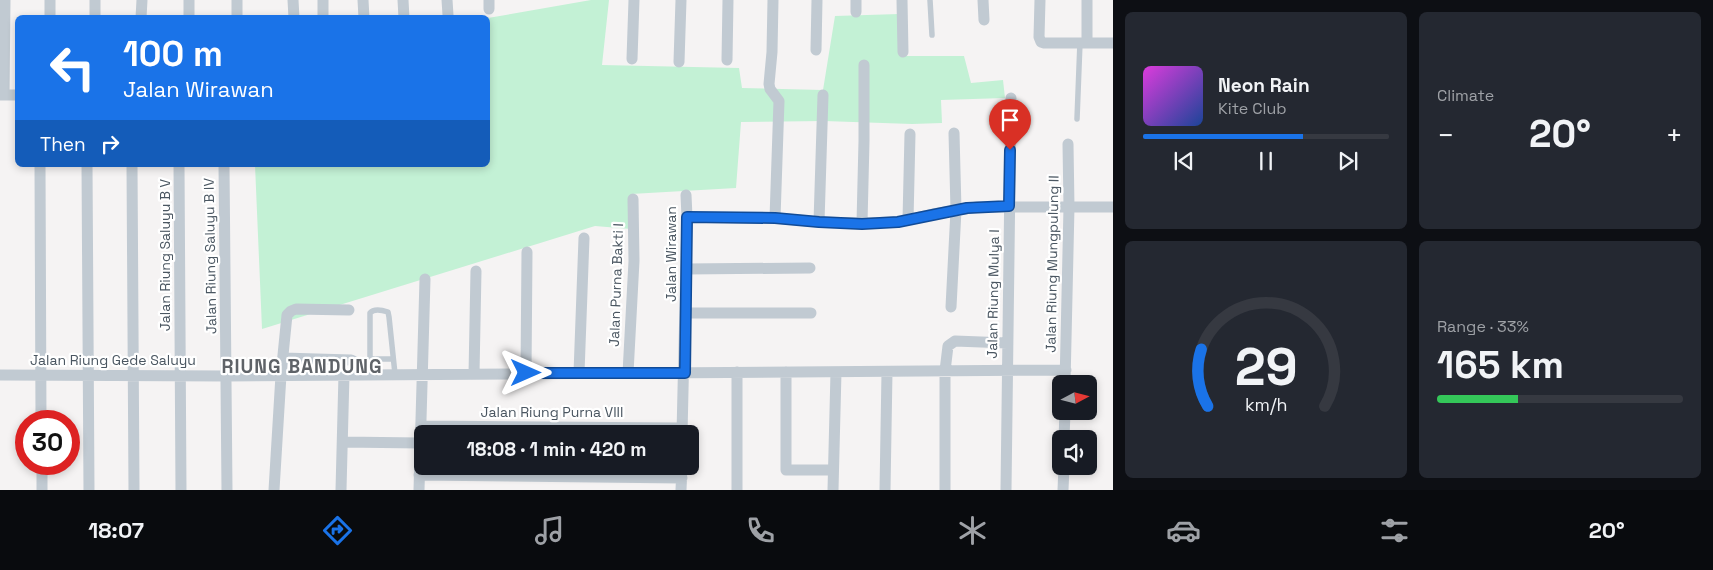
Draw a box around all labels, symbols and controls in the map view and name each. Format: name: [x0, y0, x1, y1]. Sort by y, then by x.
text: 100 m: [123, 32, 223, 76]
icon: left: [40, 35, 105, 100]
text: Neon Rain: [1218, 73, 1310, 98]
text: Jalan Wirawan: [123, 75, 274, 103]
text: Climate: [1437, 85, 1494, 106]
text: Kite Club: [1218, 98, 1287, 119]
pin: [989, 99, 1031, 150]
icon: arrive: [996, 106, 1024, 134]
text: 20°: [1529, 110, 1591, 158]
text: −: [1437, 117, 1454, 153]
text: +: [1666, 117, 1683, 153]
icon: right: [96, 130, 124, 158]
text: Then: [40, 132, 86, 157]
icon: previous: [1170, 147, 1198, 175]
icon: pause: [1252, 147, 1280, 175]
icon: next: [1334, 147, 1362, 175]
street label: Jalan Riung Mungpulung II: [1041, 175, 1063, 353]
street label: Jalan Riung Saluyu B V: [156, 178, 174, 331]
street label: Jalan Riung Saluyu B IV: [200, 178, 220, 334]
street label: Jalan Wirawan: [662, 206, 680, 302]
street label: Jalan Purna Bakti I: [605, 223, 627, 347]
street label: Jalan Riung Mulya I: [983, 229, 1003, 359]
text: Range · 33%: [1437, 316, 1529, 337]
text: 29: [1235, 334, 1297, 400]
text: 165 km: [1437, 341, 1564, 389]
position arrow: [499, 346, 551, 398]
street label: Jalan Riung Gede Saluyu: [30, 351, 196, 369]
district label: RIUNG BANDUNG: [222, 354, 382, 379]
north arrow: [1052, 375, 1098, 420]
map controls: [1052, 375, 1097, 475]
text: km/h: [1245, 393, 1287, 416]
street label: Jalan Riung Purna VIII: [481, 403, 623, 421]
speed limit sign: 30: [15, 410, 80, 475]
button: sound: [1052, 430, 1097, 475]
text: 18:08 · 1 min · 420 m: [466, 437, 647, 462]
icon: directions: [320, 513, 355, 548]
icon: music: [532, 513, 567, 548]
icon: phone: [743, 513, 778, 548]
icon: climate: [955, 513, 990, 548]
icon: car: [1166, 513, 1201, 548]
icon: filters: [1377, 513, 1412, 548]
text: 18:07: [88, 516, 144, 544]
text: 20°: [1589, 516, 1625, 544]

